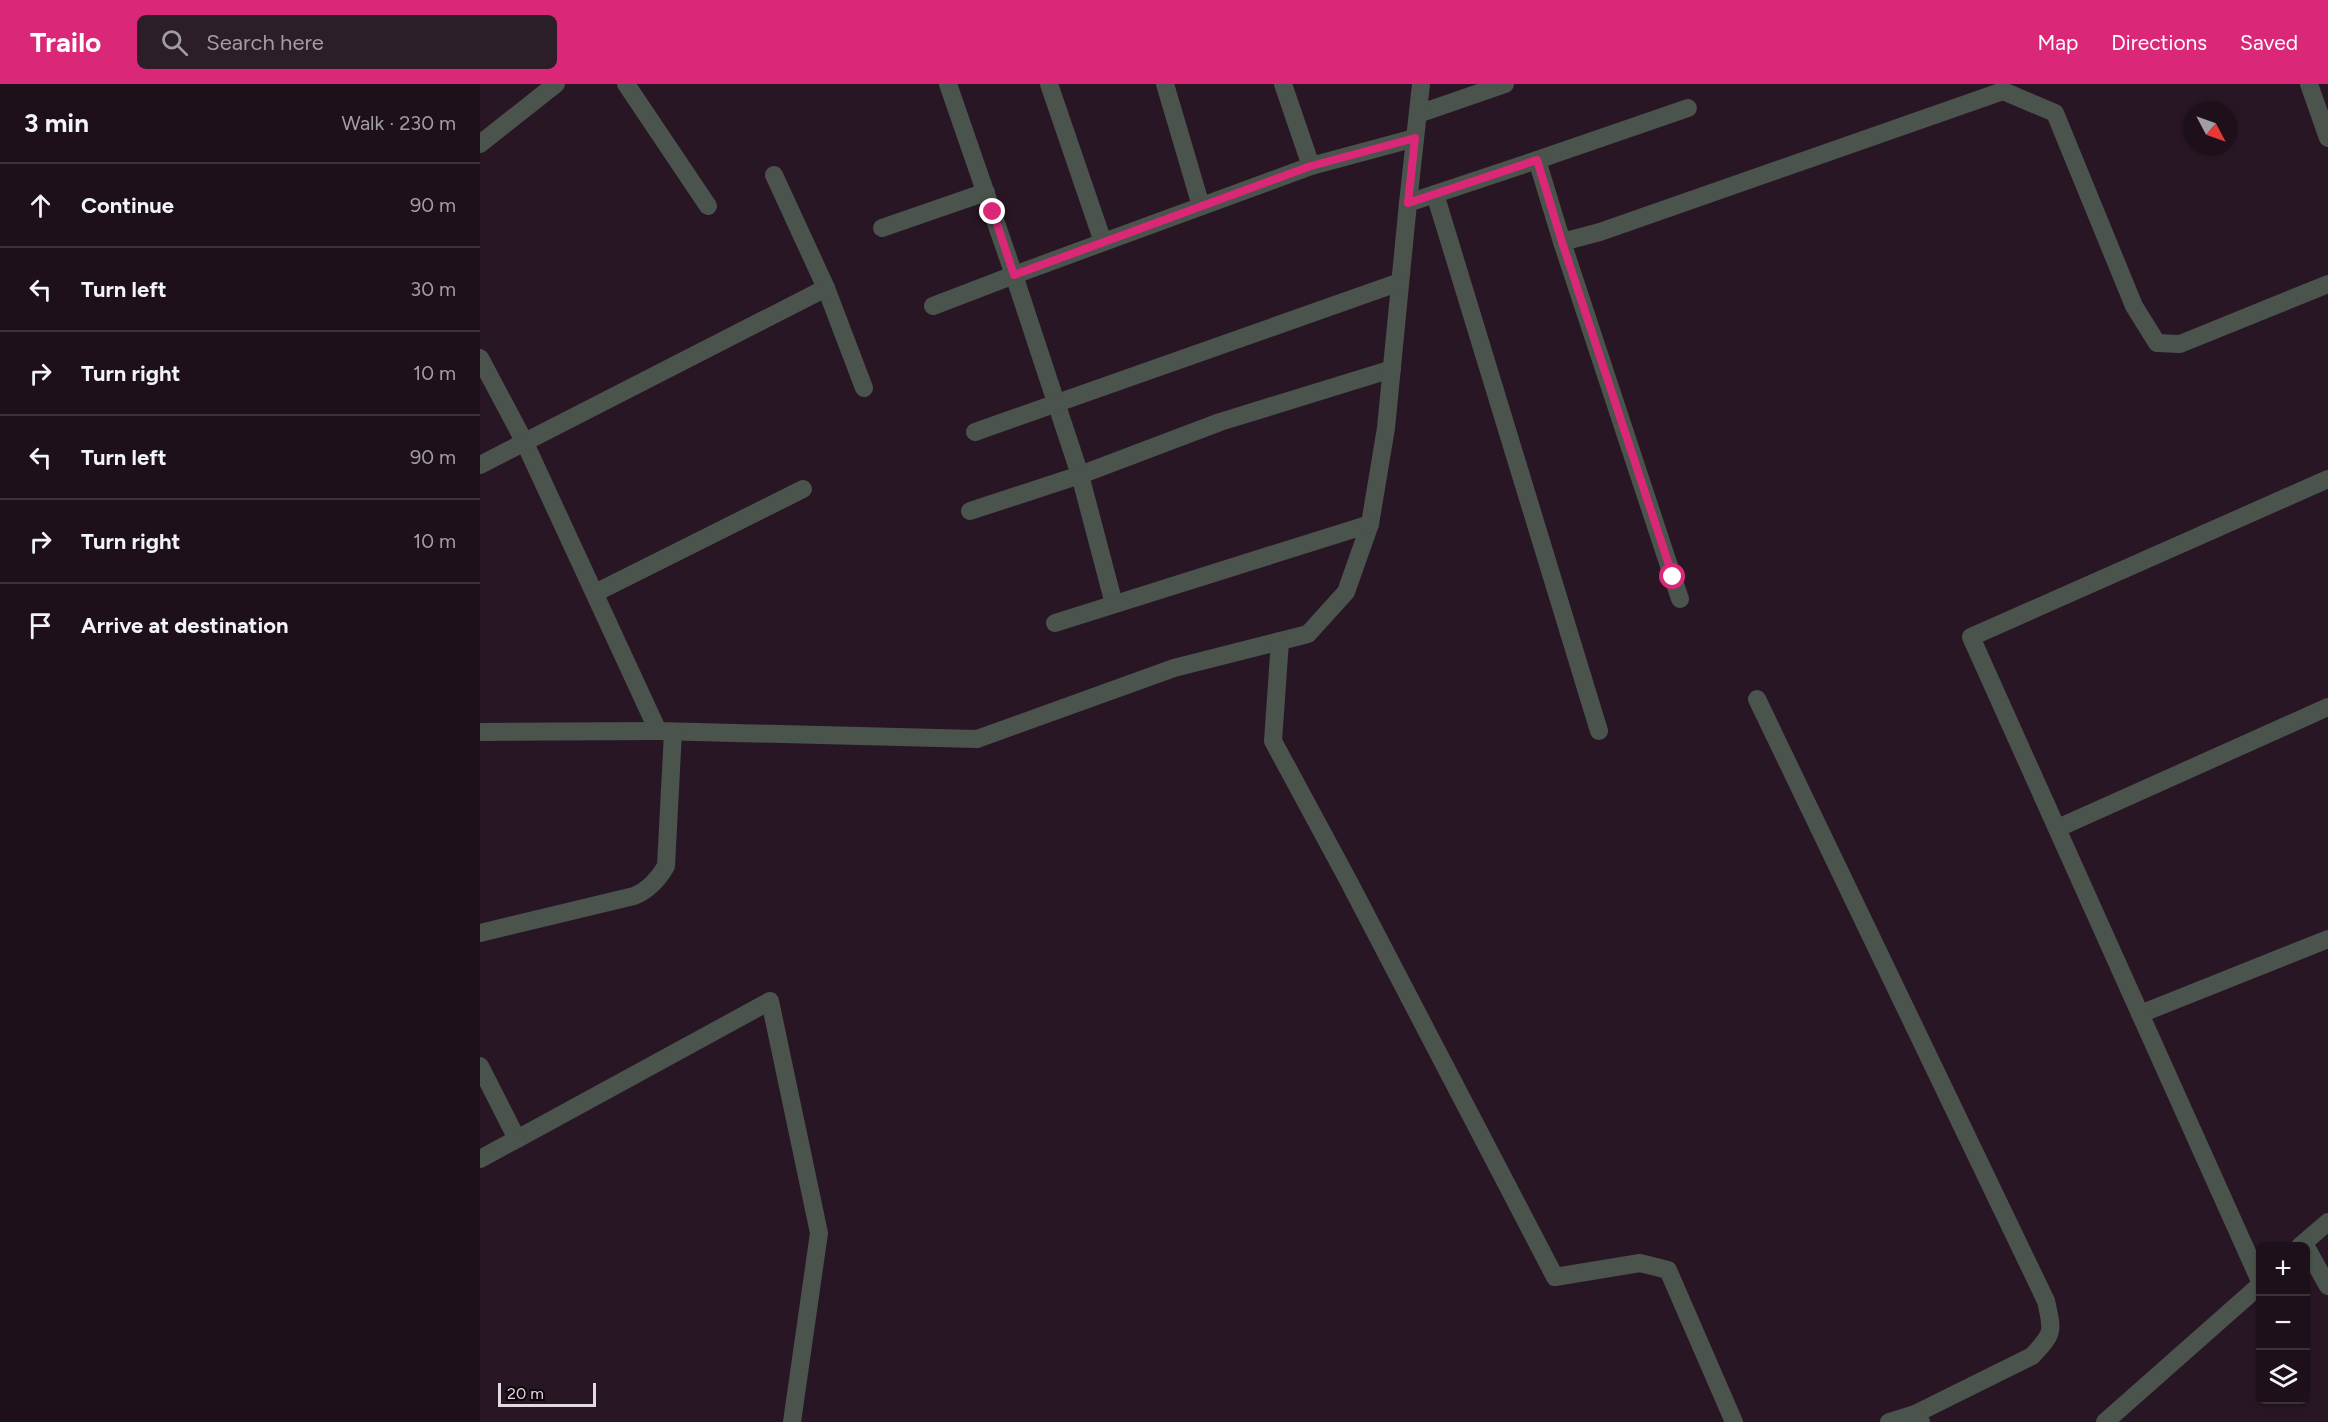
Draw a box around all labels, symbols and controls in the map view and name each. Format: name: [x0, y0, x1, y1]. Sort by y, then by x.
search box: [137, 15, 557, 69]
text: Trailo: [30, 25, 101, 59]
icon: search: [158, 26, 191, 59]
text: Search here: [206, 29, 324, 56]
text: Map: [2037, 30, 2078, 55]
text: Directions: [2111, 30, 2207, 55]
text: Saved: [2240, 30, 2298, 55]
north arrow: [2184, 102, 2238, 156]
text: 3 min: [24, 107, 89, 139]
text: Walk · 230 m: [342, 111, 456, 135]
icon: ahead: [24, 189, 57, 222]
text: Continue: [81, 192, 174, 219]
text: 90 m: [410, 193, 456, 217]
route end: [979, 198, 1005, 224]
icon: left: [24, 273, 57, 306]
text: Turn left: [81, 276, 167, 303]
text: 30 m: [410, 277, 456, 301]
icon: right: [24, 357, 57, 390]
text: Turn right: [81, 360, 180, 387]
text: 10 m: [413, 361, 456, 385]
icon: left: [24, 441, 57, 474]
text: Turn left: [81, 444, 167, 471]
text: 90 m: [410, 445, 456, 469]
icon: right: [24, 525, 57, 558]
text: Turn right: [81, 528, 180, 555]
text: 10 m: [413, 529, 456, 553]
route start: [1659, 563, 1685, 589]
icon: arrive: [24, 609, 57, 642]
text: Arrive at destination: [81, 612, 289, 639]
map controls: [2256, 1242, 2310, 1404]
button: +: [2256, 1242, 2310, 1296]
button: −: [2256, 1296, 2310, 1350]
button: layers: [2256, 1350, 2310, 1404]
scale bar: [498, 1380, 596, 1408]
text: 20 m: [507, 1384, 544, 1403]

